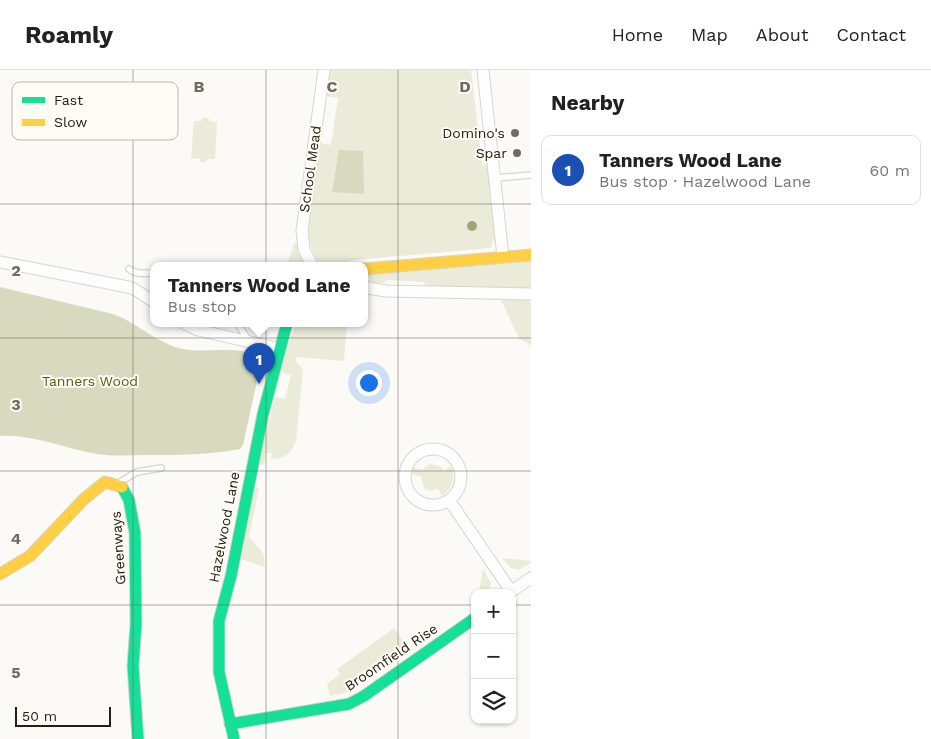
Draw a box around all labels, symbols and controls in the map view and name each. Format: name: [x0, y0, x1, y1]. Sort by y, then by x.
text: Roamly: [25, 21, 113, 49]
text: Home: [612, 24, 663, 45]
text: Map: [691, 24, 728, 45]
text: About: [756, 24, 808, 45]
text: Contact: [836, 24, 906, 45]
text: B: [194, 77, 205, 96]
text: C: [327, 77, 338, 96]
text: D: [459, 77, 471, 96]
legend: [12, 82, 178, 140]
text: Nearby: [551, 90, 624, 115]
text: Fast: [54, 92, 83, 108]
text: Slow: [54, 114, 87, 130]
street label: School Mead: [296, 125, 324, 213]
place label: Domino's: [442, 125, 505, 141]
marker: Domino's: [509, 127, 521, 139]
place label: Spar: [476, 145, 507, 161]
marker: Spar: [511, 147, 523, 159]
text: Tanners Wood Lane: [599, 149, 782, 172]
text: 1: [565, 161, 571, 180]
text: 60 m: [870, 161, 910, 180]
text: Bus stop · Hazelwood Lane: [599, 172, 811, 191]
text: 2: [11, 261, 21, 280]
popup: [150, 262, 368, 327]
text: Tanners Wood Lane: [168, 274, 350, 297]
text: Bus stop: [168, 297, 237, 316]
pin: 1: [243, 343, 275, 384]
your location: [356, 370, 382, 396]
park label: Tanners Wood: [42, 373, 138, 389]
text: 3: [11, 395, 21, 414]
street label: Hazelwood Lane: [205, 470, 243, 584]
street label: Greenways: [107, 511, 129, 585]
text: 4: [11, 529, 21, 548]
map controls: [471, 589, 516, 724]
button: +: [471, 589, 516, 634]
street label: Broomfield Rise: [342, 620, 440, 694]
button: −: [471, 634, 516, 679]
text: 5: [11, 663, 21, 682]
button: layers: [471, 679, 516, 724]
scale bar: [15, 704, 111, 727]
text: 50 m: [22, 708, 57, 724]

